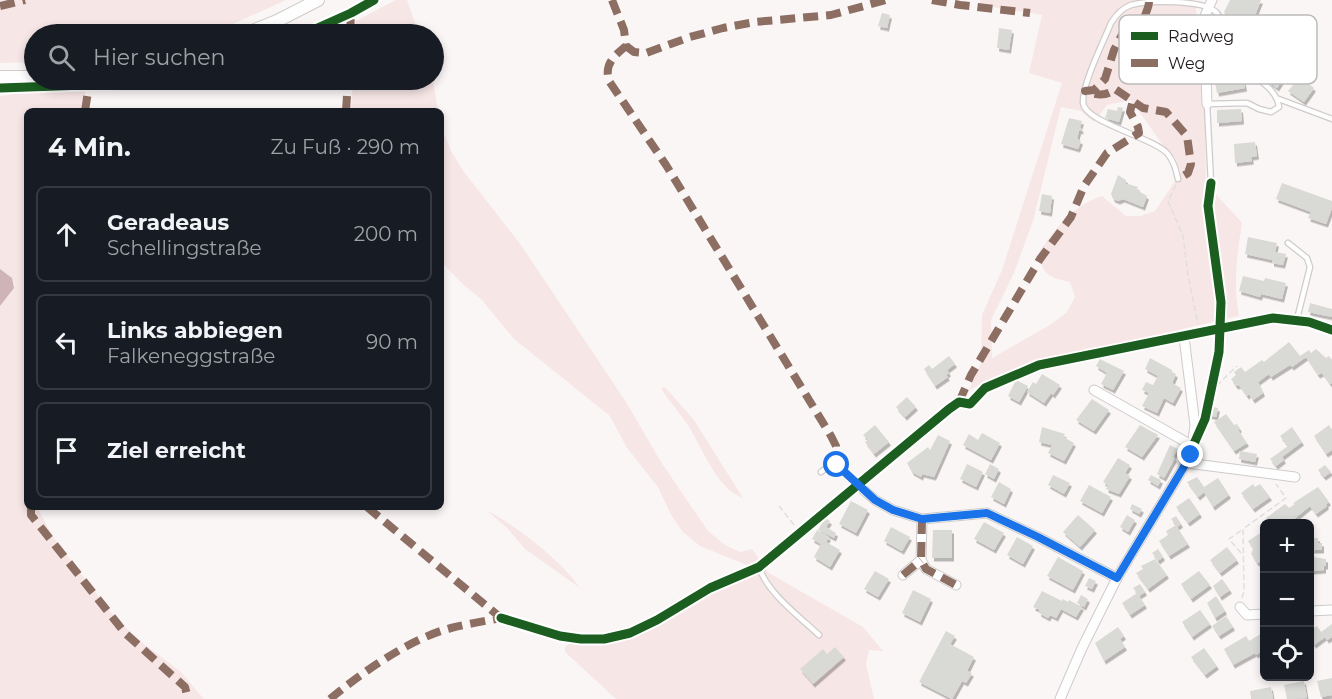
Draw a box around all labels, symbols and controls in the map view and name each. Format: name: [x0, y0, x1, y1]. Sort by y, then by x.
legend: [1119, 15, 1317, 84]
search box: [24, 24, 444, 90]
text: Radweg: [1168, 27, 1234, 46]
icon: search: [45, 41, 78, 74]
text: Hier suchen: [93, 44, 225, 71]
text: Weg: [1168, 54, 1206, 73]
text: 4 Min.: [48, 131, 131, 163]
text: Zu Fuß · 290 m: [271, 135, 420, 159]
text: Geradeaus: [107, 209, 229, 236]
icon: ahead: [50, 218, 83, 251]
text: 200 m: [354, 222, 418, 246]
text: Schellingstraße: [107, 236, 262, 260]
text: Links abbiegen: [107, 317, 283, 344]
icon: left: [50, 326, 83, 359]
text: 90 m: [366, 330, 418, 354]
text: Falkeneggstraße: [107, 344, 275, 368]
icon: arrive: [50, 434, 83, 467]
text: Ziel erreicht: [107, 437, 246, 464]
route end: [1177, 441, 1203, 467]
route start: [823, 451, 849, 477]
map controls: [1260, 519, 1314, 681]
button: +: [1260, 519, 1314, 573]
button: −: [1260, 573, 1314, 627]
button: locate: [1260, 627, 1314, 681]

